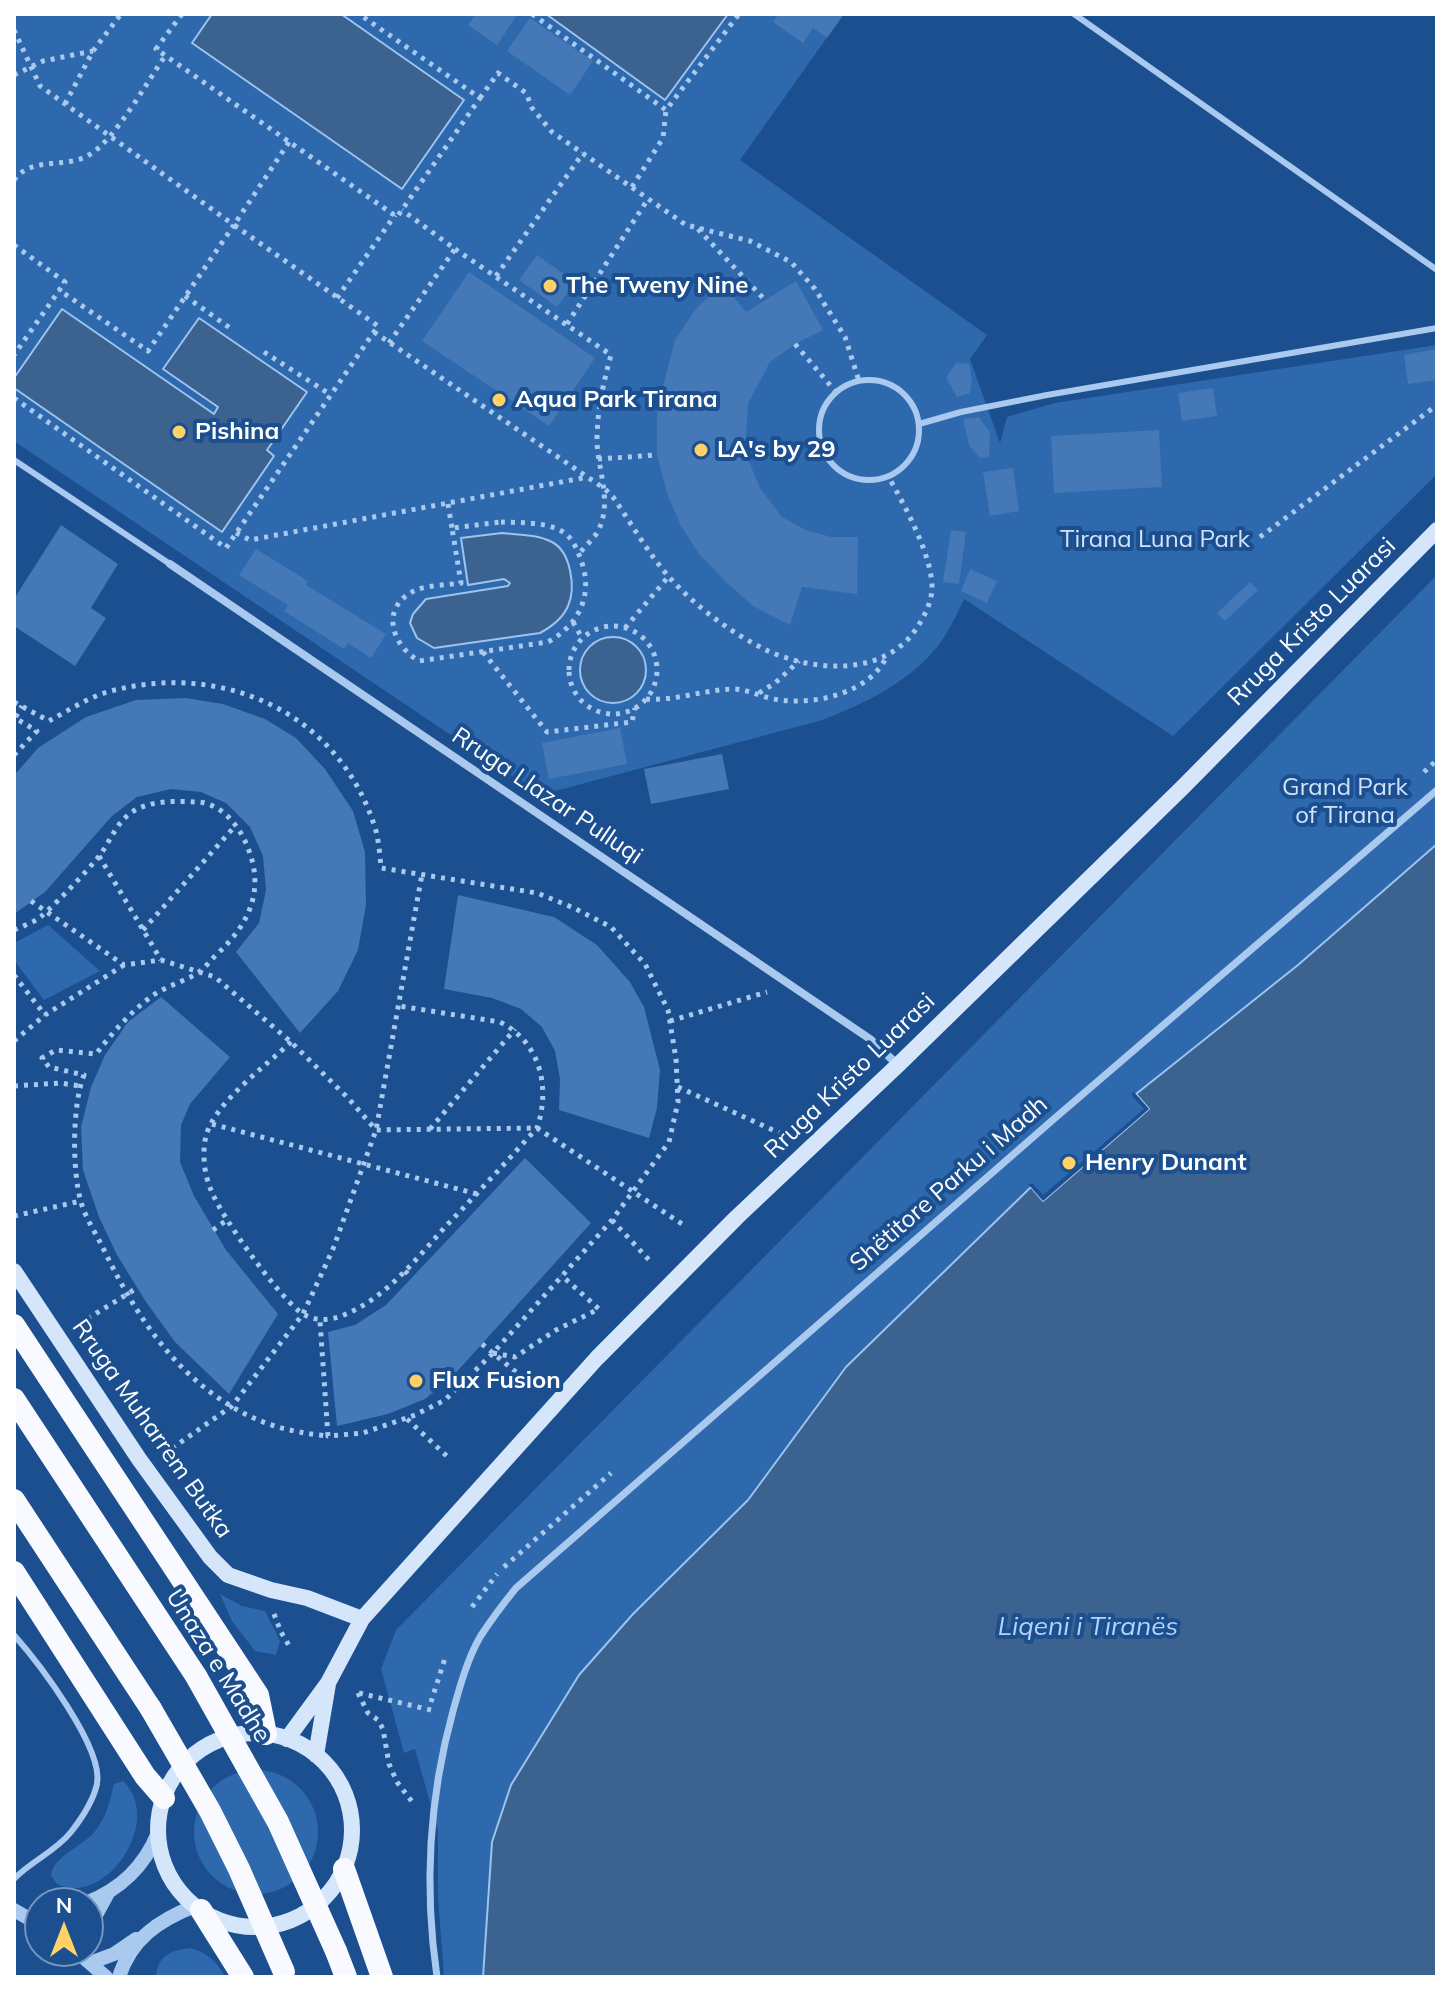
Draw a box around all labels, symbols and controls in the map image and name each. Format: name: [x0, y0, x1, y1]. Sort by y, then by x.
place label: The Tweny Nine: [566, 272, 748, 300]
marker: The Tweny Nine: [541, 277, 559, 295]
place label: Aqua Park Tirana: [515, 386, 718, 414]
marker: Aqua Park Tirana: [490, 391, 508, 409]
place label: Pishina: [195, 418, 279, 446]
marker: Pishina: [170, 423, 188, 441]
place label: LA's by 29: [717, 436, 836, 464]
marker: LA's by 29: [692, 441, 710, 459]
park label: Tirana Luna Park: [1060, 526, 1250, 554]
street label: Rruga Kristo Luarasi: [1222, 532, 1402, 712]
street label: Rruga Llazar Pulluqi: [446, 721, 648, 871]
park label: Grand Park of Tirana: [1282, 774, 1408, 830]
street label: Rruga Kristo Luarasi: [759, 987, 941, 1165]
street label: Shëtitore Parku i Madh: [844, 1090, 1054, 1278]
place label: Henry Dunant: [1085, 1149, 1246, 1177]
marker: Henry Dunant: [1060, 1154, 1078, 1172]
street label: Rruga Muharrem Butka: [66, 1314, 238, 1544]
place label: Flux Fusion: [432, 1367, 561, 1395]
marker: Flux Fusion: [407, 1372, 425, 1390]
street label: Unaza e Madhe: [159, 1584, 277, 1748]
water label: Liqeni i Tiranës: [998, 1611, 1178, 1643]
north arrow: [24, 1887, 104, 1967]
text: N: [56, 1891, 72, 1919]

